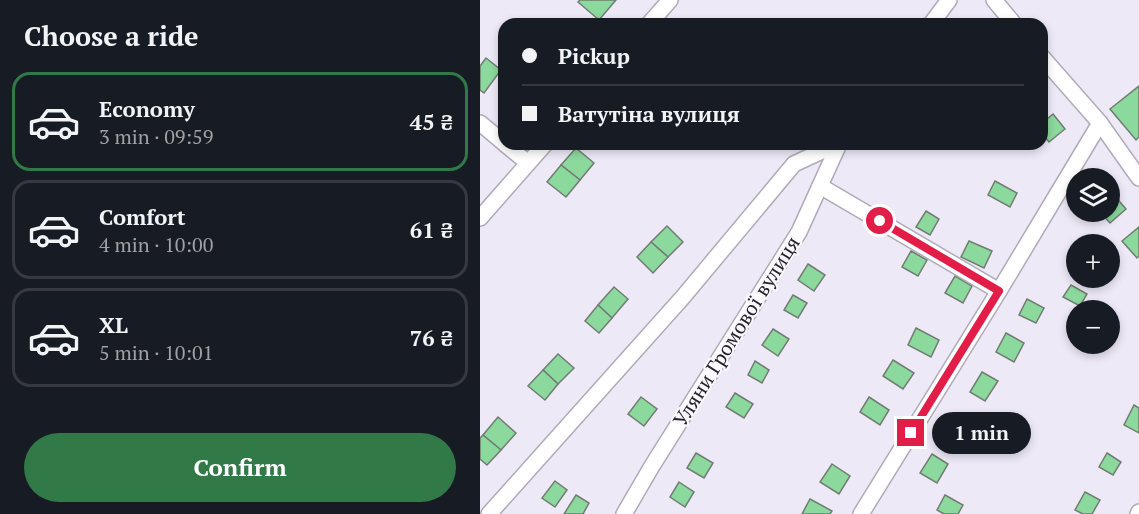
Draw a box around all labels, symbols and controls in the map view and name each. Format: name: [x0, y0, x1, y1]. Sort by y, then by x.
text: Choose a ride: [24, 18, 199, 54]
text: Pickup: [558, 41, 630, 70]
text: Economy: [99, 94, 195, 123]
icon: car: [27, 95, 81, 149]
text: Ватутіна вулиця: [558, 99, 740, 128]
text: 45 ₴: [410, 107, 453, 136]
text: 3 min · 09:59: [99, 123, 213, 150]
map controls: [1066, 168, 1120, 354]
button: layers: [1066, 168, 1120, 222]
text: Comfort: [99, 202, 185, 231]
icon: car: [27, 203, 81, 257]
route start: [866, 207, 893, 234]
text: 61 ₴: [410, 215, 453, 244]
text: 4 min · 10:00: [99, 231, 213, 258]
street label: Уляни Громової вулиця: [666, 231, 806, 431]
button: +: [1066, 234, 1120, 288]
button: −: [1066, 300, 1120, 354]
text: XL: [99, 310, 128, 339]
icon: car: [27, 311, 81, 365]
text: 76 ₴: [410, 323, 453, 352]
text: 5 min · 10:01: [99, 339, 213, 366]
callout: 1 min: [932, 412, 1031, 454]
route end: [897, 419, 924, 446]
text: 1 min: [954, 419, 1009, 446]
button: Confirm: [24, 433, 456, 502]

